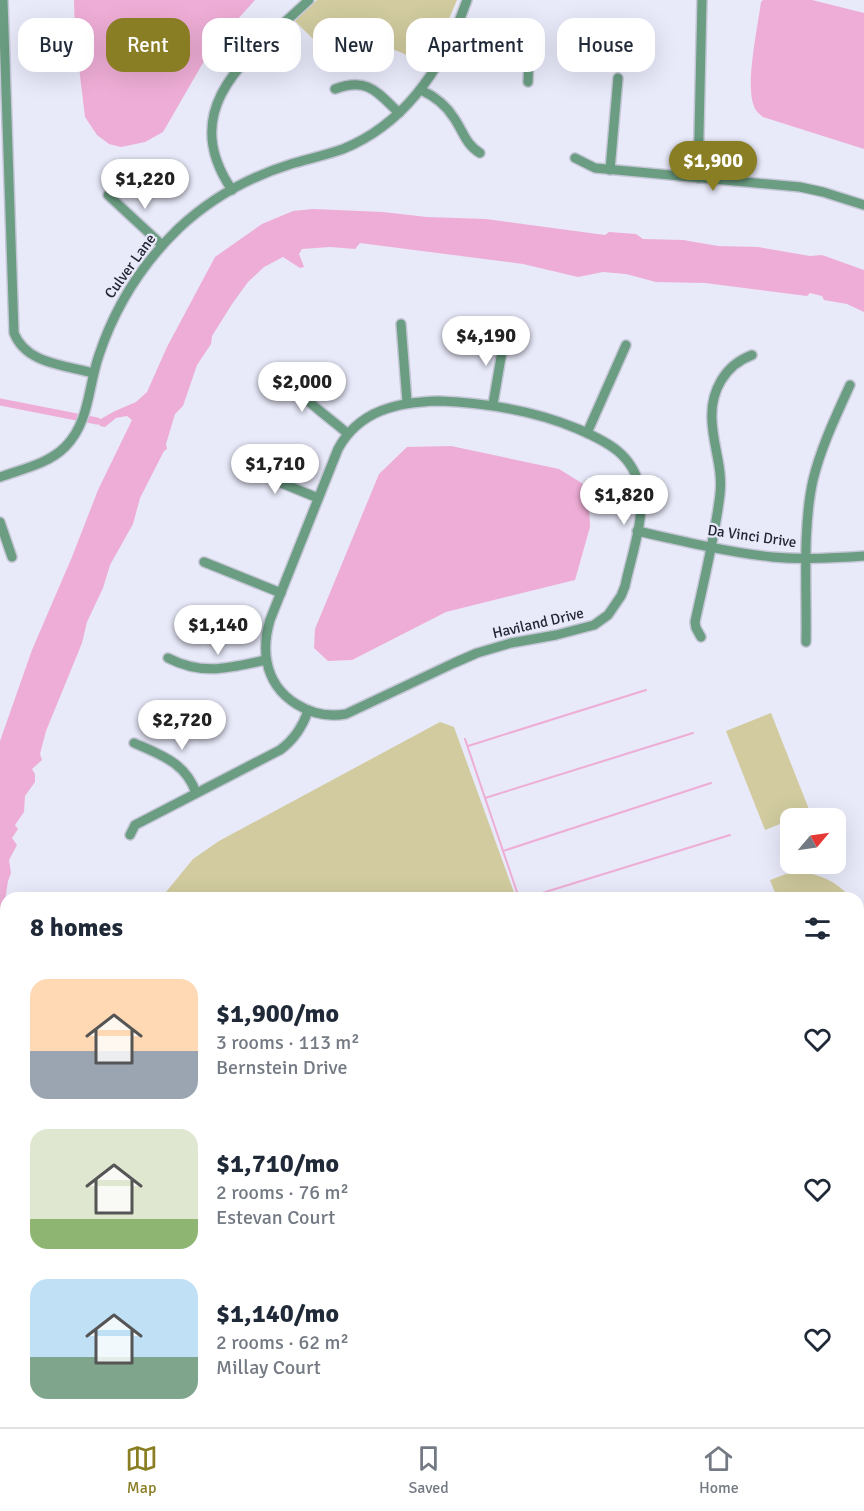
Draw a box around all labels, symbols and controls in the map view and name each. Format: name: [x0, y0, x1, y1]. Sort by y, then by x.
chip: Buy: [18, 18, 94, 72]
chip: Rent: [106, 18, 190, 72]
chip: Filters: [202, 18, 301, 72]
chip: New: [313, 18, 394, 72]
chip: Apartment: [406, 18, 545, 72]
chip: House: [557, 18, 655, 72]
pin: $1,900: [664, 141, 762, 192]
text: $1,900: [683, 148, 743, 173]
pin: $1,220: [96, 159, 194, 210]
text: $1,220: [115, 166, 175, 191]
street label: Culver Lane: [101, 230, 159, 302]
pin: $4,190: [437, 316, 535, 367]
text: $4,190: [456, 323, 516, 348]
pin: $2,000: [253, 362, 351, 413]
text: $2,000: [272, 369, 332, 394]
pin: $1,710: [226, 444, 324, 495]
text: $1,710: [245, 451, 305, 476]
pin: $1,820: [575, 475, 673, 526]
text: $1,820: [594, 482, 654, 507]
street label: Da Vinci Drive: [706, 521, 798, 551]
street label: Haviland Drive: [491, 604, 585, 642]
pin: $1,140: [169, 605, 267, 656]
text: $1,140: [188, 612, 248, 637]
pin: $2,720: [133, 700, 231, 751]
text: $2,720: [152, 707, 212, 732]
north arrow: [780, 808, 846, 874]
map controls: [780, 808, 846, 874]
text: 8 homes: [30, 912, 123, 944]
icon: filters: [801, 912, 834, 945]
text: $1,900/mo: [216, 998, 339, 1030]
icon: home: [78, 1003, 150, 1075]
icon: heart: [801, 1023, 834, 1056]
text: 3 rooms · 113 m²: [216, 1030, 360, 1055]
text: Bernstein Drive: [216, 1055, 347, 1080]
text: $1,710/mo: [216, 1148, 339, 1180]
icon: home: [78, 1153, 150, 1225]
icon: heart: [801, 1173, 834, 1206]
text: 2 rooms · 76 m²: [216, 1180, 349, 1205]
text: Estevan Court: [216, 1205, 335, 1230]
text: $1,140/mo: [216, 1298, 339, 1330]
icon: home: [78, 1303, 150, 1375]
icon: heart: [801, 1323, 834, 1356]
text: 2 rooms · 62 m²: [216, 1330, 349, 1355]
text: Millay Court: [216, 1355, 321, 1380]
tab: Map: [125, 1442, 158, 1498]
tab: Saved: [408, 1442, 449, 1498]
tab: Home: [699, 1442, 739, 1498]

